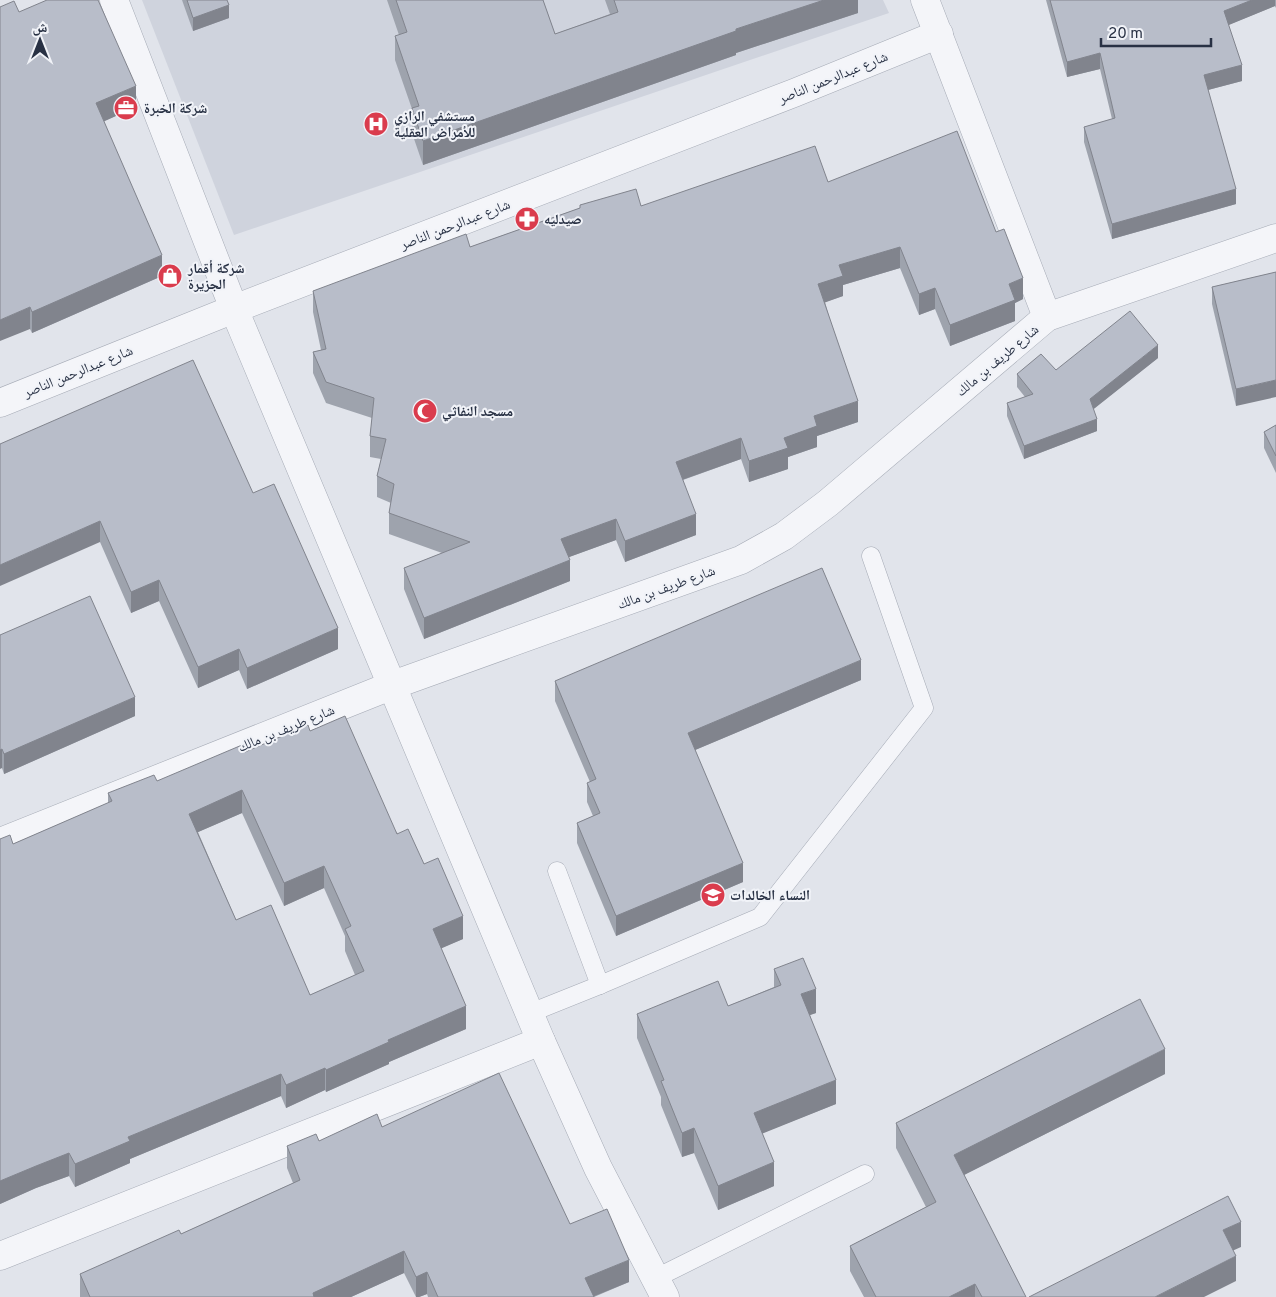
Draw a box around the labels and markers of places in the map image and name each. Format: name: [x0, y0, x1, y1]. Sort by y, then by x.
office icon: شركة الخبرة: [113, 95, 139, 121]
place label: شركة الخبرة: [144, 101, 208, 118]
place label: مستشفي الرازي للأمراض العقلية: [394, 109, 475, 142]
hospital icon: مستشفي الرازي للأمراض العقلية: [363, 111, 389, 137]
pharmacy icon: صيدليه: [514, 206, 540, 232]
place label: صيدليه: [544, 212, 582, 229]
place label: شركة أقمار الجزيرة: [187, 260, 245, 294]
shop icon: شركة أقمار الجزيرة: [157, 263, 183, 289]
mosque icon: مسجد النفاثي: [412, 398, 438, 424]
place label: مسجد النفاثي: [442, 404, 513, 422]
school or university icon: النساء الخالدات: [700, 882, 726, 908]
place label: النساء الخالدات: [730, 888, 810, 905]

